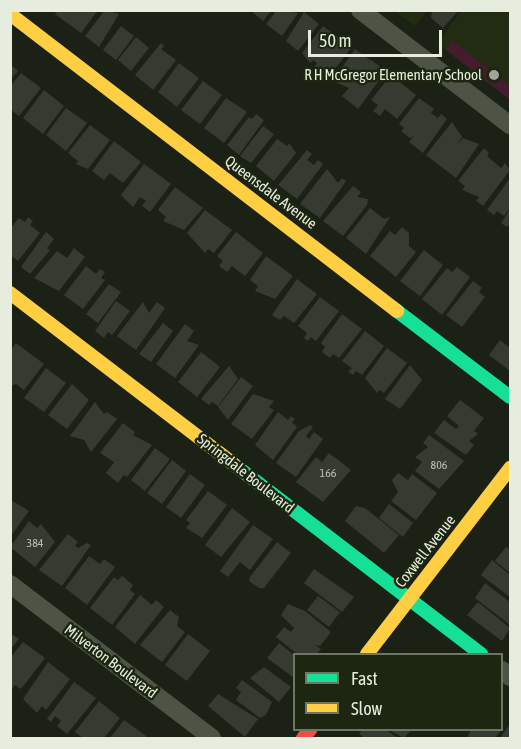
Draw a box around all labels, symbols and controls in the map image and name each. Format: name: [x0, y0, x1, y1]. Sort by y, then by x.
scale bar: [311, 18, 444, 56]
text: 50 m: [319, 30, 351, 51]
place label: R H McGregor Elementary School: [304, 66, 482, 84]
marker: R H McGregor Elementary School: [487, 68, 501, 82]
street label: Queensdale Avenue: [221, 152, 321, 232]
street label: Springdale Boulevard: [194, 430, 298, 516]
house number: 806: [431, 459, 447, 473]
house number: 166: [320, 467, 336, 481]
street label: Coxwell Avenue: [391, 511, 459, 591]
house number: 384: [27, 537, 43, 551]
street label: Milverton Boulevard: [61, 620, 161, 702]
legend: [293, 653, 503, 731]
text: Fast: [351, 668, 378, 689]
text: Slow: [351, 698, 382, 719]

